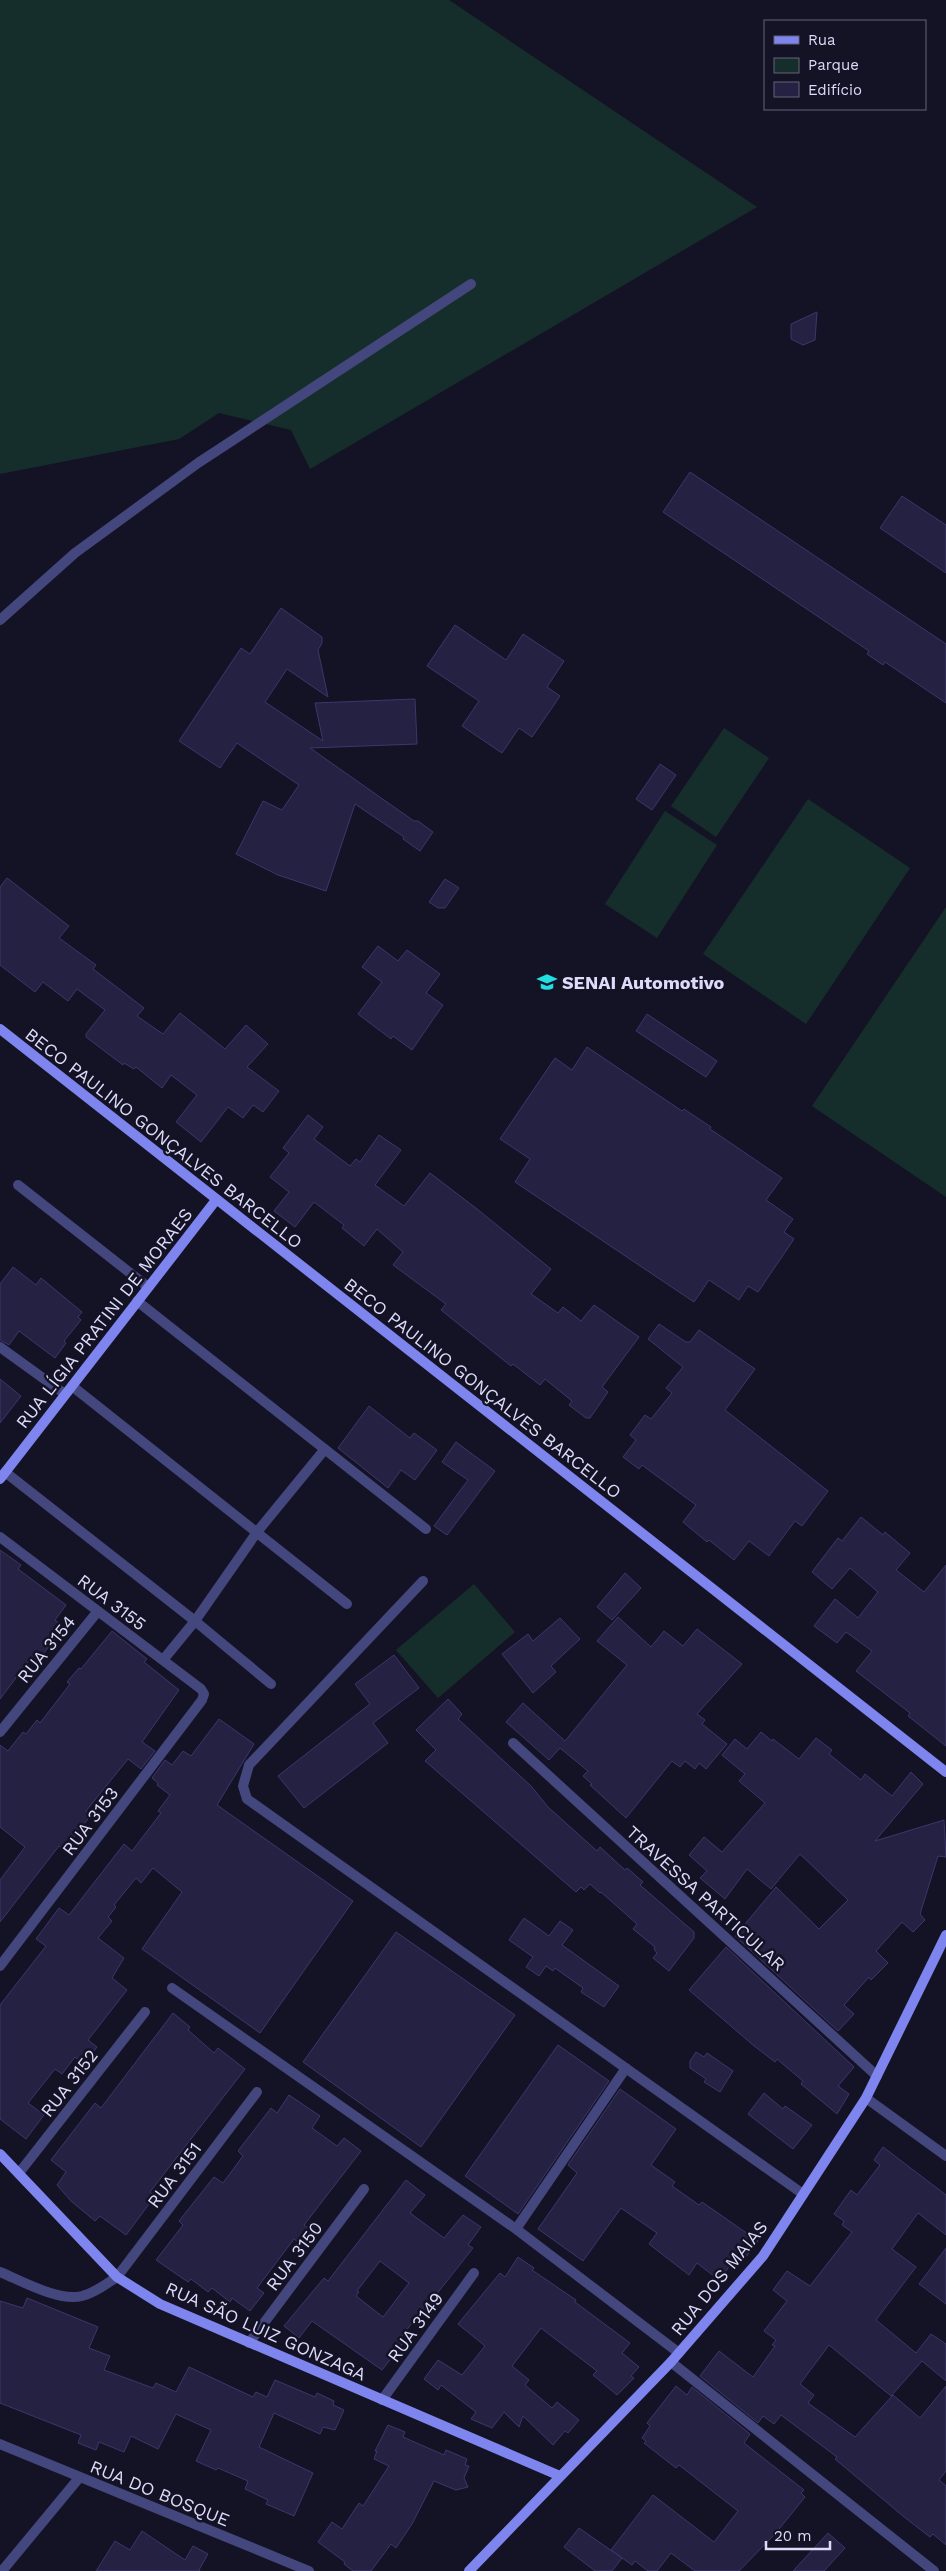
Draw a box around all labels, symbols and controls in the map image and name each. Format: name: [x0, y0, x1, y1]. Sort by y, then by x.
legend: [764, 20, 926, 110]
text: Rua: [808, 31, 836, 49]
text: Parque: [808, 56, 859, 74]
text: Edifício: [808, 81, 862, 99]
school or university icon: SENAI Automotivo: [536, 971, 558, 993]
place label: SENAI Automotivo: [562, 972, 725, 993]
street label: BECO PAULINO GONÇALVES BARCELLO: [21, 1023, 307, 1253]
street label: RUA LÍGIA PRATINI DE MORAES: [11, 1204, 197, 1432]
street label: BECO PAULINO GONÇALVES BARCELLO: [340, 1273, 626, 1503]
street label: RUA 3155: [74, 1570, 150, 1634]
street label: RUA 3154: [12, 1611, 80, 1687]
street label: RUA 3153: [58, 1783, 122, 1859]
street label: TRAVESSA PARTICULAR: [622, 1821, 790, 1975]
street label: RUA 3152: [36, 2045, 102, 2121]
street label: RUA 3151: [143, 2138, 205, 2212]
street label: RUA DOS MAIAS: [666, 2216, 772, 2340]
street label: RUA 3150: [261, 2217, 327, 2295]
street label: RUA SÃO LUIZ GONZAGA: [162, 2277, 370, 2385]
street label: RUA 3149: [383, 2288, 447, 2366]
street label: RUA DO BOSQUE: [87, 2455, 233, 2531]
scale bar: [766, 2518, 830, 2550]
text: 20 m: [774, 2527, 812, 2545]

